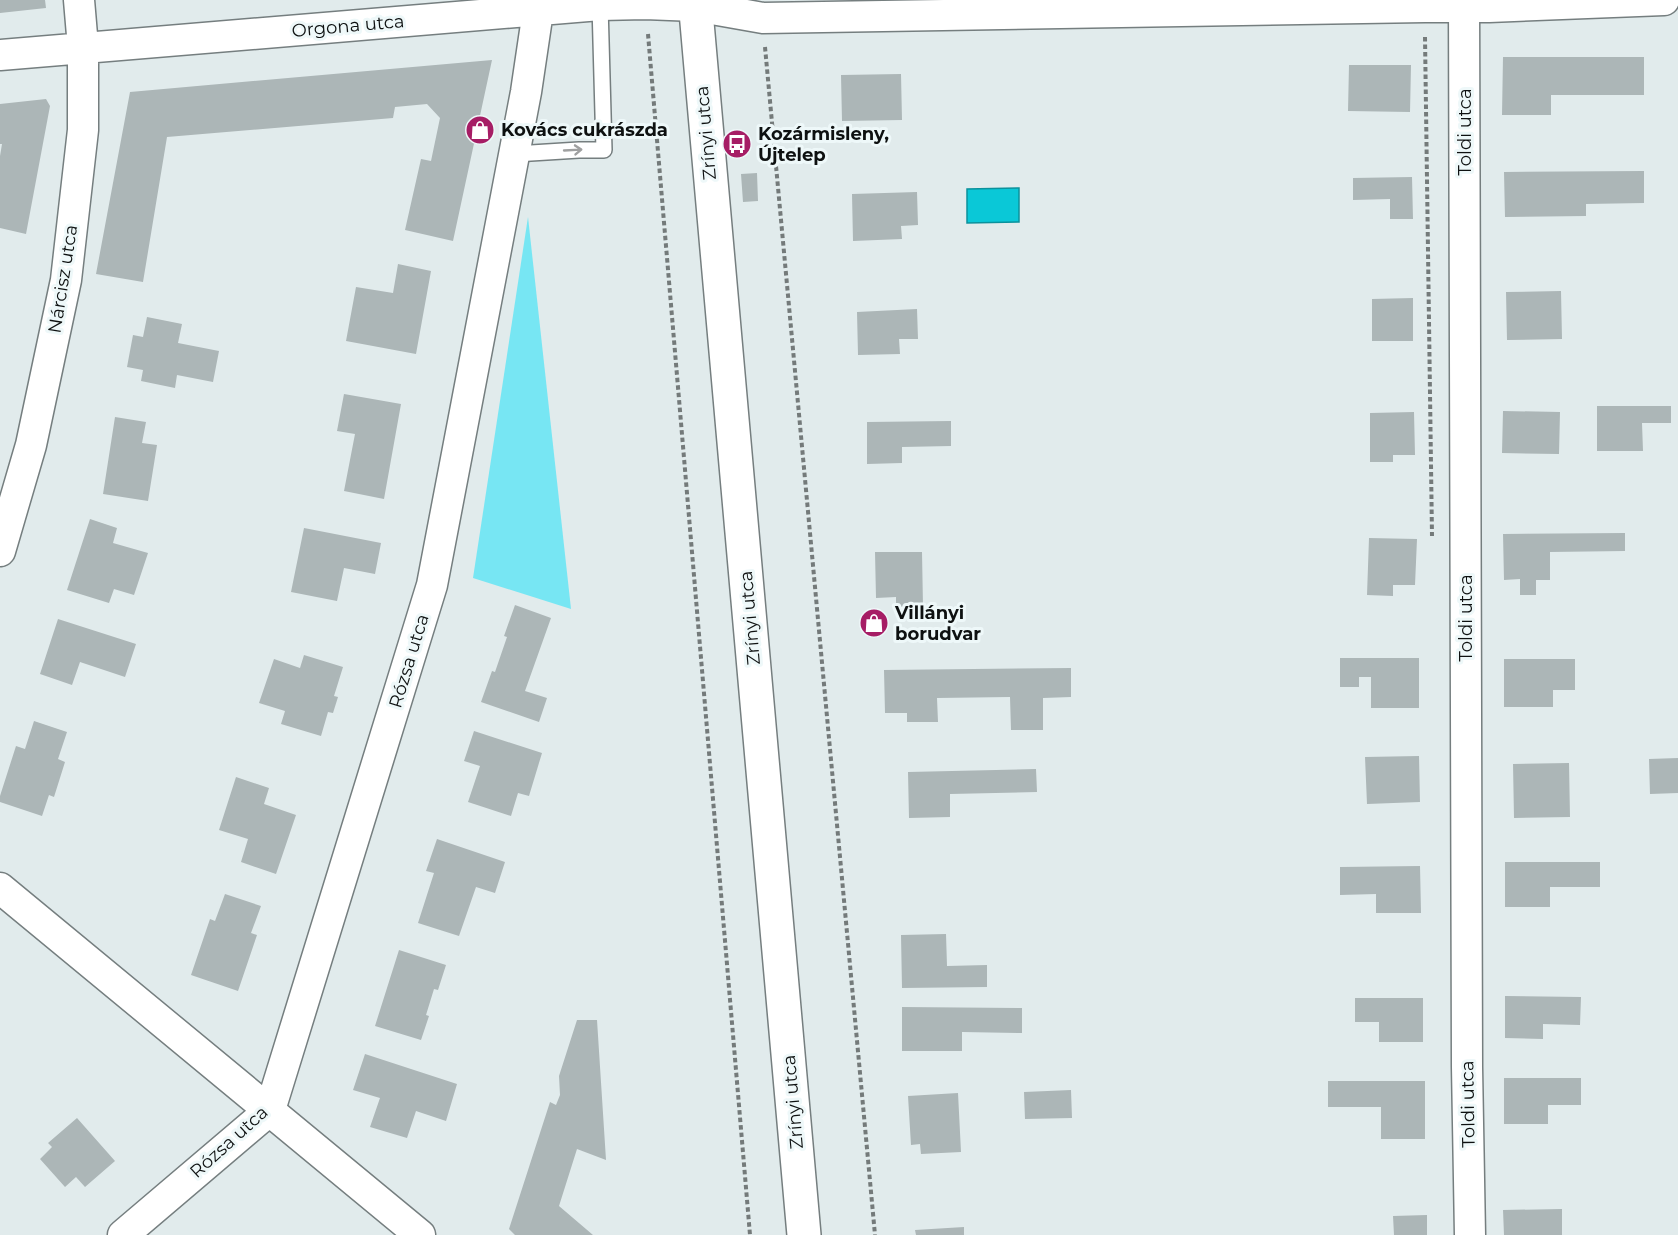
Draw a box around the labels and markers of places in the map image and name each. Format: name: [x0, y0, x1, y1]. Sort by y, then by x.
shop icon: Kovács cukrászda: [464, 114, 496, 146]
place label: Kovács cukrászda: [501, 119, 668, 141]
place label: Kozármisleny, Újtelep: [758, 123, 889, 166]
bus stop icon: Kozármisleny, Újtelep: [721, 128, 753, 160]
place label: Villányi borudvar: [894, 602, 981, 645]
shop icon: Villányi borudvar: [858, 607, 890, 639]

